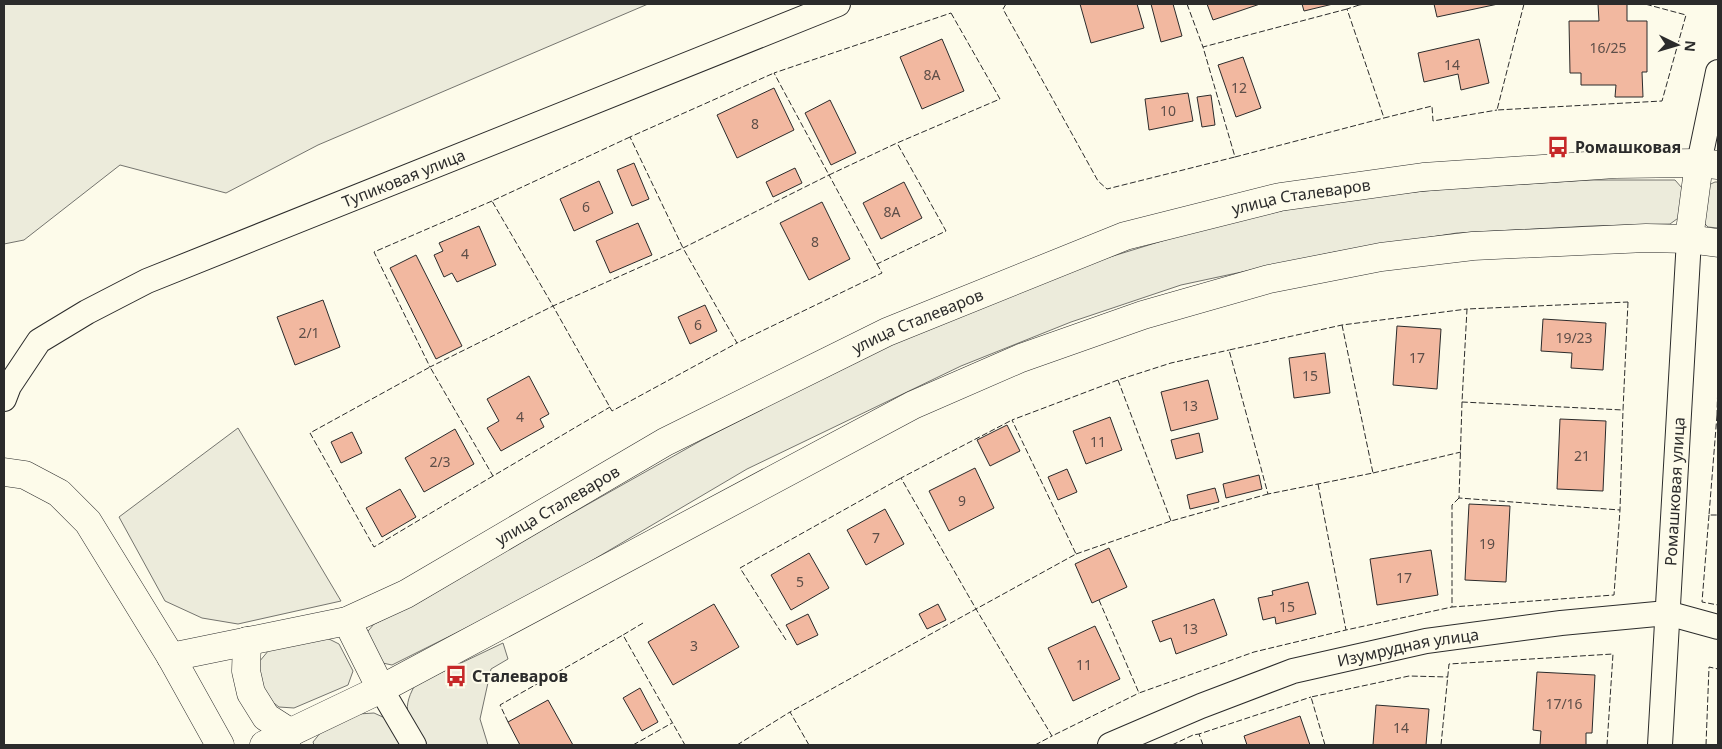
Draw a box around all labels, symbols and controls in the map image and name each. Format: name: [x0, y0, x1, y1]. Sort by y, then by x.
north arrow: [1652, 20, 1702, 70]
house number: 16/25: [1589, 38, 1627, 57]
text: N: [1680, 40, 1700, 53]
house number: 14: [1444, 55, 1460, 74]
house number: 8А: [924, 65, 941, 84]
house number: 12: [1231, 78, 1247, 97]
house number: 10: [1160, 101, 1176, 120]
house number: 8: [751, 114, 759, 133]
bus stop icon: Ромашковая: [1545, 134, 1571, 160]
place label: Ромашковая: [1575, 136, 1681, 158]
street label: Тупиковая улица: [339, 144, 468, 213]
street label: улица Сталеваров: [1229, 173, 1372, 220]
house number: 6: [582, 197, 590, 216]
house number: 8А: [884, 202, 901, 221]
house number: 8: [811, 232, 819, 251]
house number: 4: [461, 244, 469, 263]
street label: улица Сталеваров: [848, 283, 986, 359]
house number: 6: [694, 315, 702, 334]
house number: 2/1: [298, 323, 320, 342]
house number: 19/23: [1555, 328, 1593, 347]
house number: 17: [1409, 348, 1425, 367]
house number: 15: [1302, 366, 1318, 385]
house number: 13: [1182, 396, 1198, 415]
house number: 4: [516, 407, 524, 426]
street label: Ромашковая улица: [1659, 416, 1690, 566]
house number: 11: [1090, 432, 1106, 451]
house number: 21: [1574, 446, 1590, 465]
house number: 2/3: [429, 452, 451, 471]
street label: улица Сталеваров: [491, 460, 624, 550]
house number: 9: [958, 491, 966, 510]
house number: 7: [872, 528, 880, 547]
house number: 19: [1479, 534, 1495, 553]
house number: 17: [1396, 568, 1412, 587]
house number: 5: [796, 572, 804, 591]
house number: 15: [1279, 597, 1295, 616]
house number: 13: [1182, 619, 1198, 638]
street label: Изумрудная улица: [1335, 623, 1480, 672]
house number: 3: [690, 636, 698, 655]
house number: 11: [1076, 655, 1092, 674]
bus stop icon: Сталеваров: [443, 663, 469, 689]
place label: Сталеваров: [472, 665, 568, 687]
house number: 17/16: [1545, 694, 1583, 713]
house number: 14: [1393, 718, 1409, 737]

